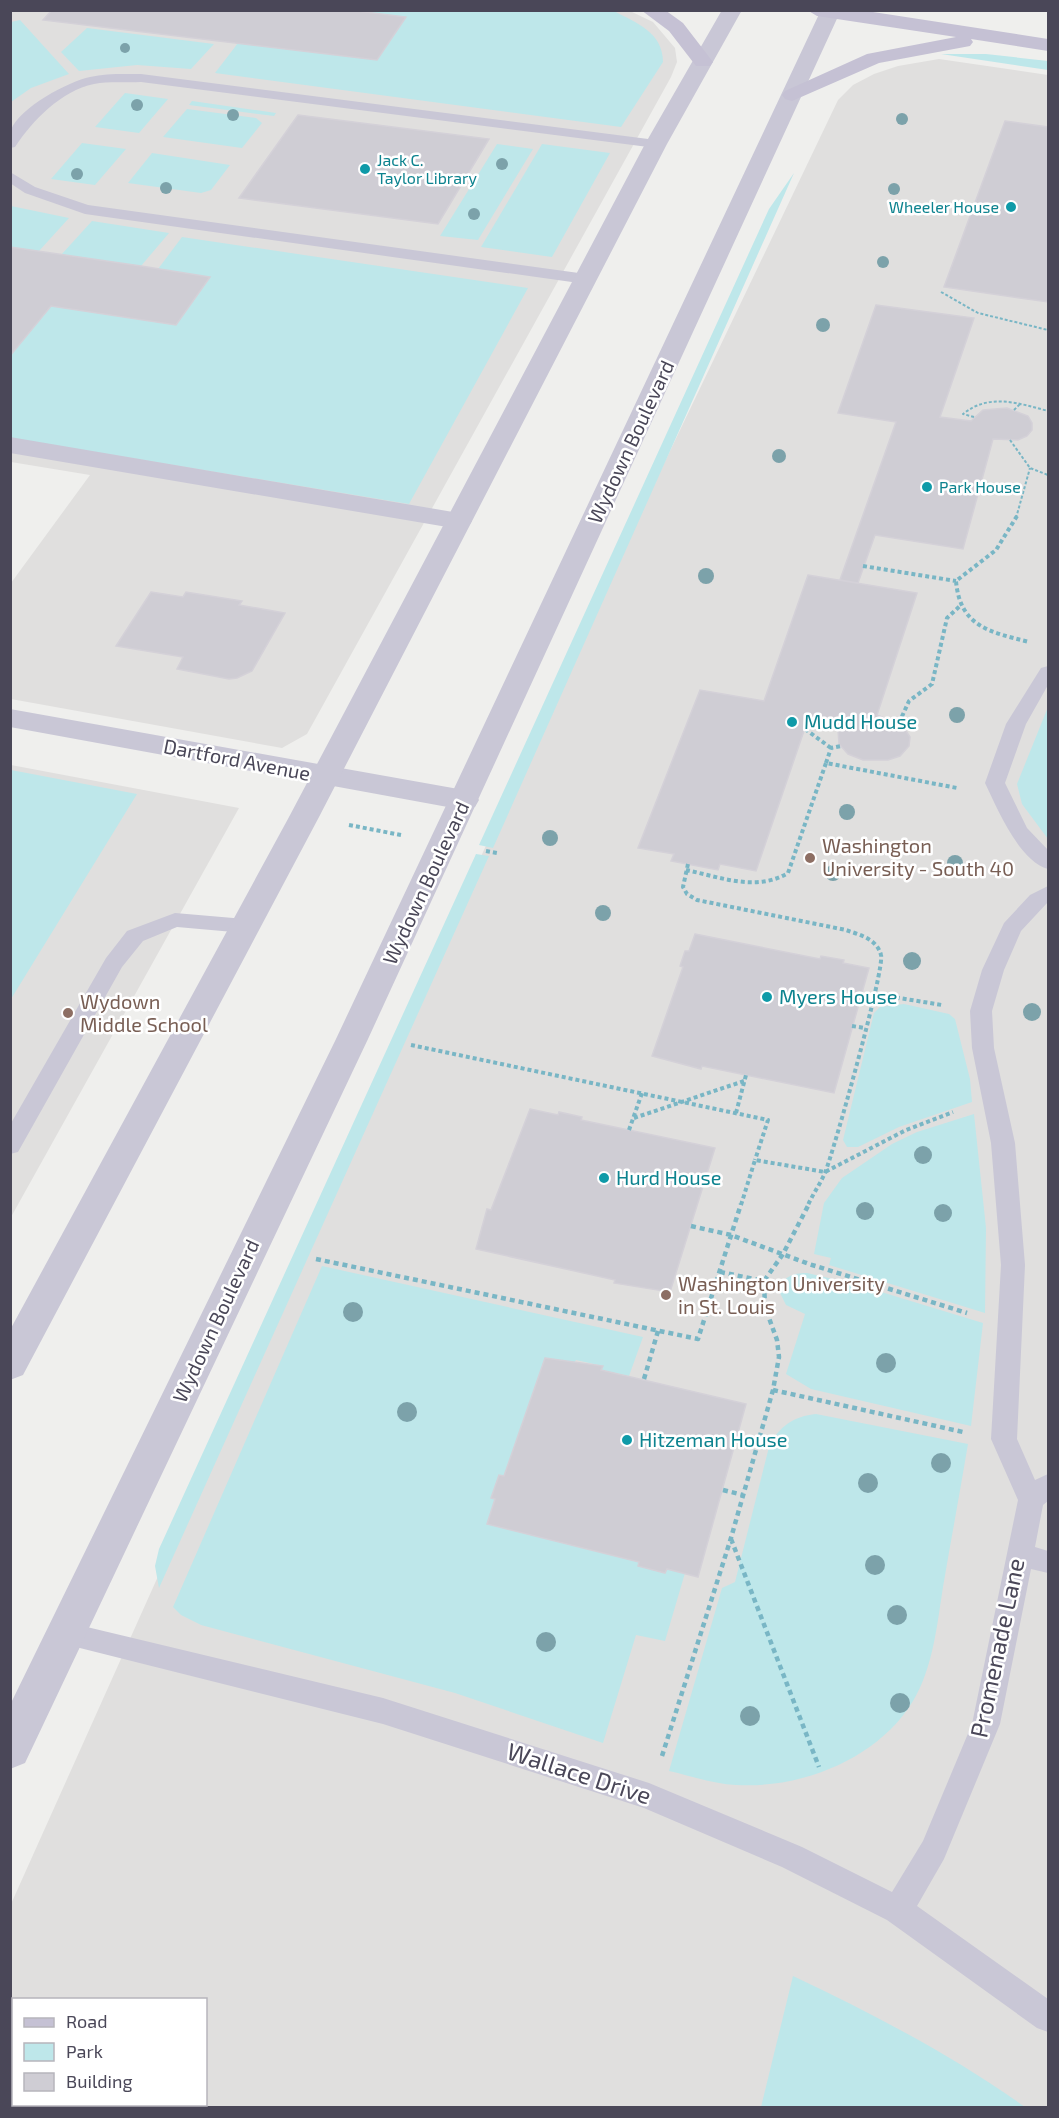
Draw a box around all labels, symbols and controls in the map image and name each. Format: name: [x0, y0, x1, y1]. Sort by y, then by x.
place label: Jack C. Taylor Library: [377, 150, 477, 187]
marker: Jack C. Taylor Library: [358, 162, 372, 176]
place label: Wheeler House: [889, 197, 999, 216]
marker: Wheeler House: [1004, 200, 1018, 214]
street label: Wydown Boulevard: [582, 356, 678, 527]
place label: Park House: [939, 477, 1021, 496]
marker: Park House: [920, 480, 934, 494]
place label: Mudd House: [804, 709, 917, 733]
marker: Mudd House: [785, 715, 799, 729]
street label: Dartford Avenue: [162, 733, 313, 785]
street label: Wydown Boulevard: [377, 797, 473, 968]
place label: Washington University - South 40: [822, 833, 1014, 880]
marker: Washington University - South 40: [803, 851, 817, 865]
place label: Myers House: [779, 984, 897, 1008]
place label: Wydown Middle School: [80, 989, 208, 1036]
marker: Myers House: [760, 990, 774, 1004]
marker: Wydown Middle School: [61, 1006, 75, 1020]
place label: Hurd House: [616, 1165, 722, 1189]
marker: Hurd House: [597, 1171, 611, 1185]
street label: Wydown Boulevard: [167, 1235, 263, 1406]
place label: Washington University in St. Louis: [678, 1271, 885, 1318]
marker: Washington University in St. Louis: [659, 1288, 673, 1302]
place label: Hitzeman House: [639, 1427, 787, 1451]
marker: Hitzeman House: [620, 1433, 634, 1447]
street label: Promenade Lane: [963, 1555, 1030, 1740]
street label: Wallace Drive: [504, 1736, 655, 1810]
legend: [12, 1998, 207, 2106]
text: Road: [66, 2010, 107, 2032]
text: Park: [66, 2040, 103, 2062]
text: Building: [66, 2070, 133, 2092]

